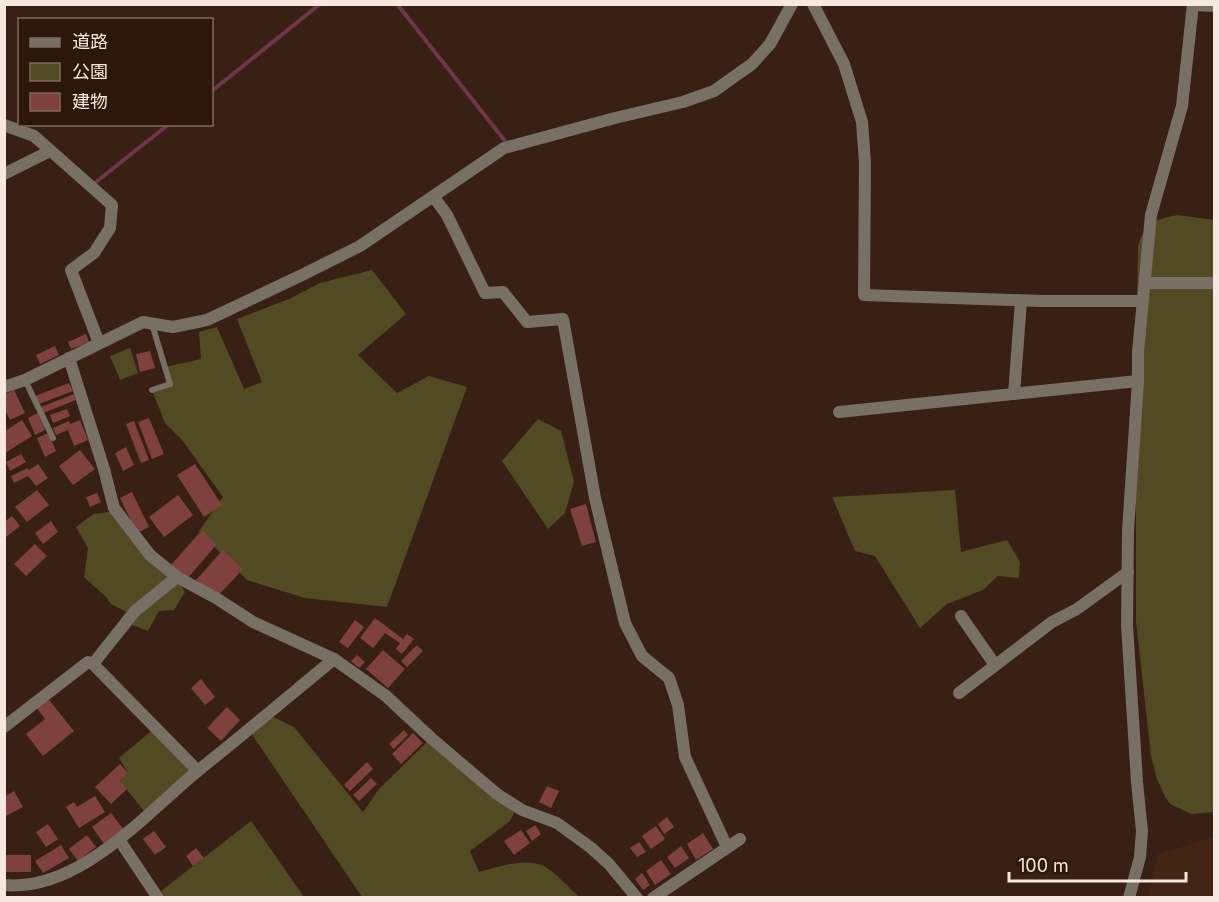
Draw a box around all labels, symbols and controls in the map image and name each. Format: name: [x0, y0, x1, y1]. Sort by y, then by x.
legend: [18, 18, 213, 126]
text: 道路: [72, 31, 108, 52]
text: 公園: [72, 61, 108, 82]
text: 建物: [72, 91, 108, 112]
scale bar: [1009, 845, 1186, 883]
text: 100 m: [1018, 855, 1069, 876]

